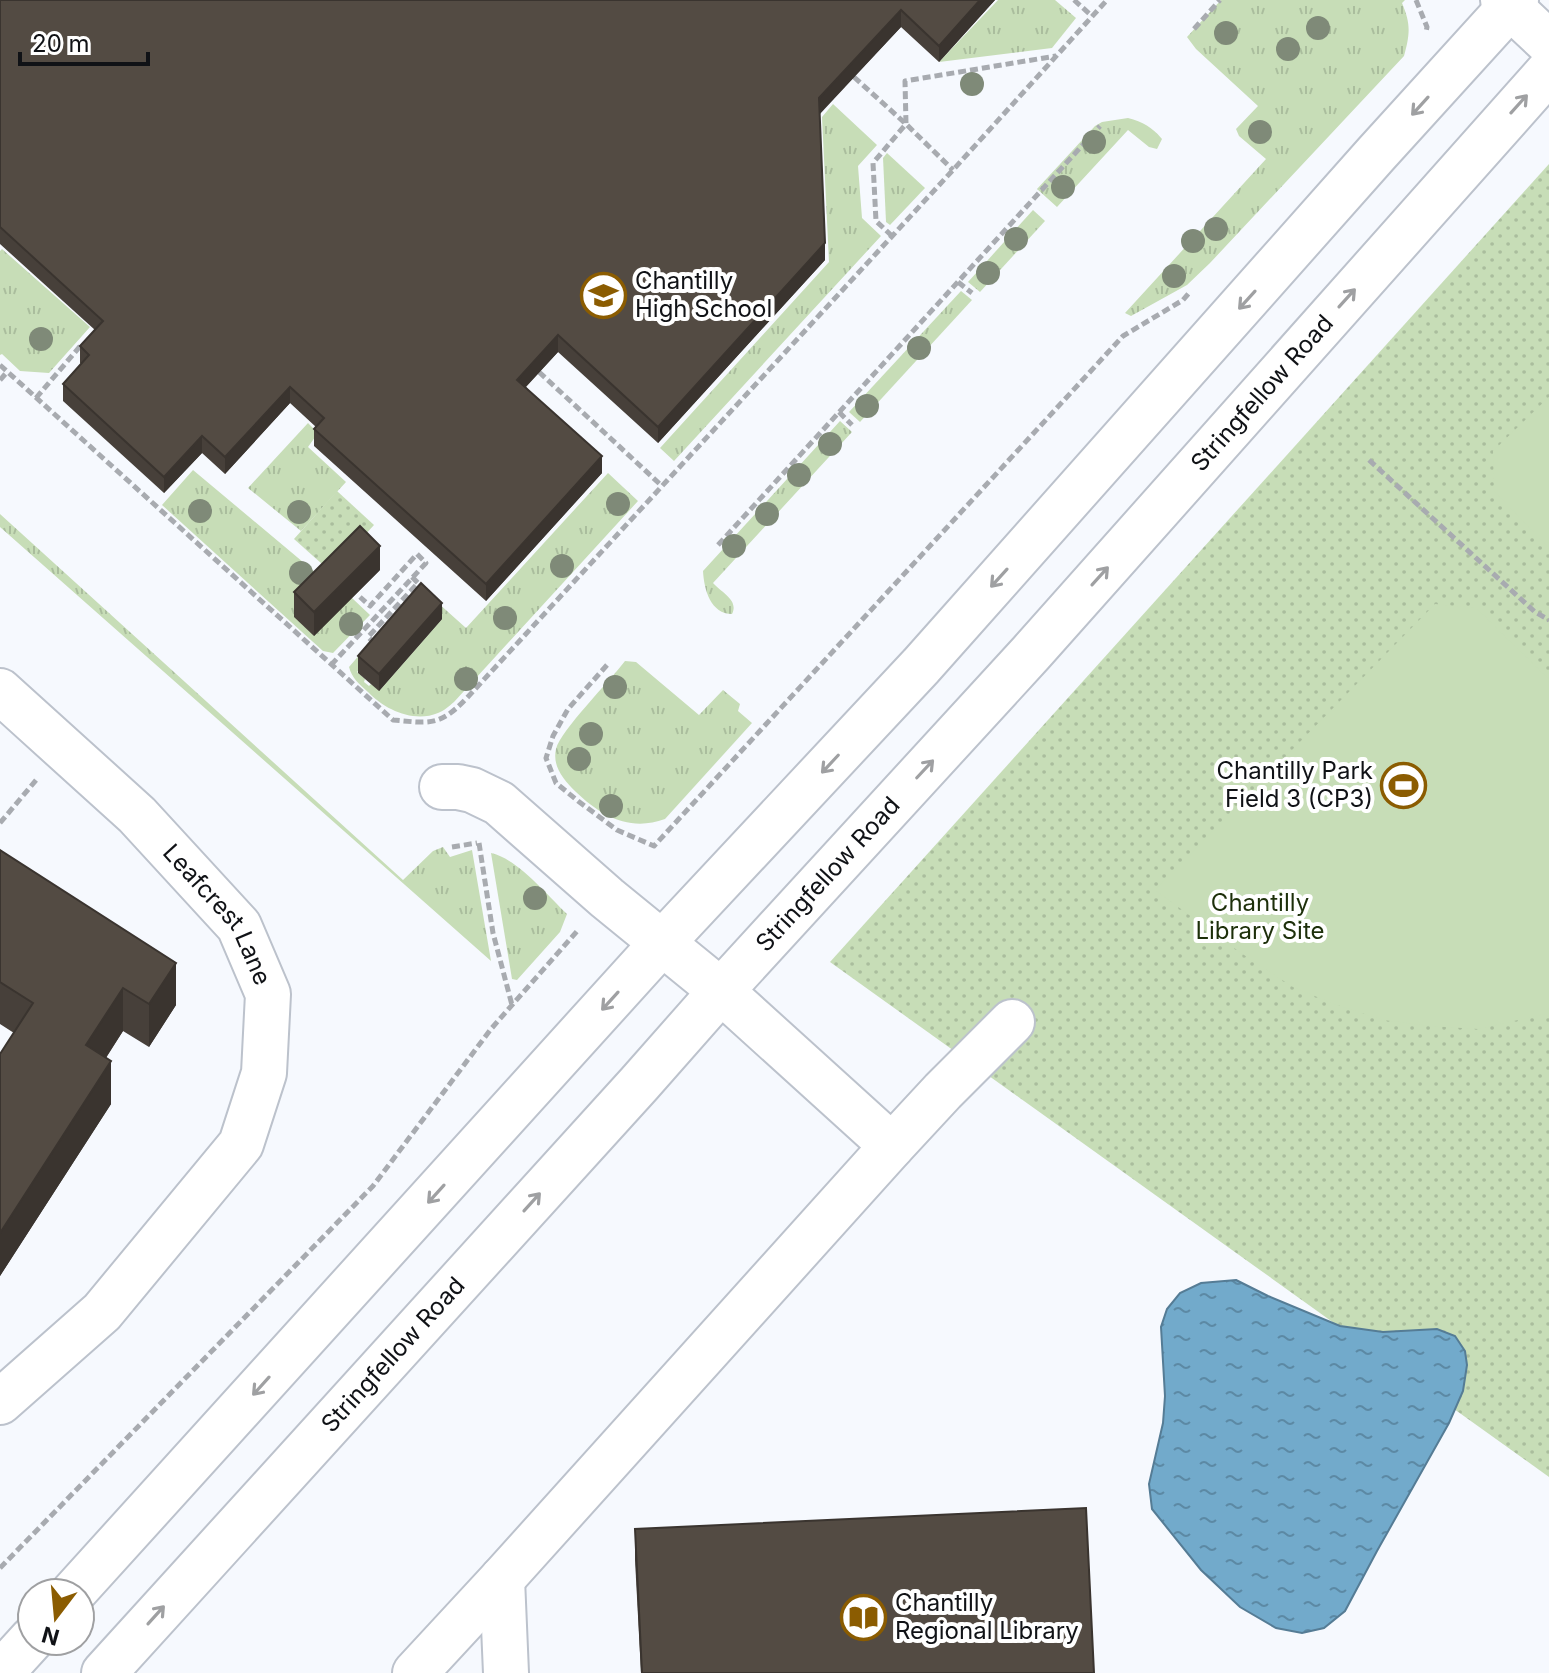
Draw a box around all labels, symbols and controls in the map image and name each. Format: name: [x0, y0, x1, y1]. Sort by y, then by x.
scale bar: [20, 16, 148, 66]
text: 20 m: [32, 29, 90, 58]
one-way arrow: [1510, 94, 1529, 114]
one-way arrow: [1411, 95, 1429, 115]
place label: Chantilly High School: [635, 266, 772, 323]
school or university icon: Chantilly High School: [580, 271, 628, 319]
one-way arrow: [1238, 289, 1256, 309]
one-way arrow: [1337, 289, 1355, 309]
street label: Stringfellow Road: [1185, 309, 1339, 477]
one-way arrow: [991, 567, 1009, 587]
one-way arrow: [1090, 567, 1108, 587]
one-way arrow: [821, 753, 839, 773]
place label: Chantilly Park Field 3 (CP3): [1217, 756, 1373, 813]
one-way arrow: [915, 759, 934, 779]
sports icon: Chantilly Park Field 3 (CP3): [1380, 761, 1428, 809]
street label: Stringfellow Road: [750, 791, 906, 957]
street label: Leafcrest Lane: [157, 838, 277, 989]
park label: Chantilly Library Site: [1195, 888, 1325, 945]
one-way arrow: [601, 991, 620, 1011]
one-way arrow: [428, 1184, 446, 1204]
one-way arrow: [522, 1192, 541, 1212]
street label: Stringfellow Road: [315, 1271, 471, 1438]
one-way arrow: [253, 1376, 271, 1396]
north arrow: [16, 1577, 96, 1657]
place label: Chantilly Regional Library: [895, 1588, 1079, 1645]
library icon: Chantilly Regional Library: [840, 1593, 888, 1641]
one-way arrow: [146, 1606, 164, 1626]
text: N: [39, 1621, 62, 1651]

